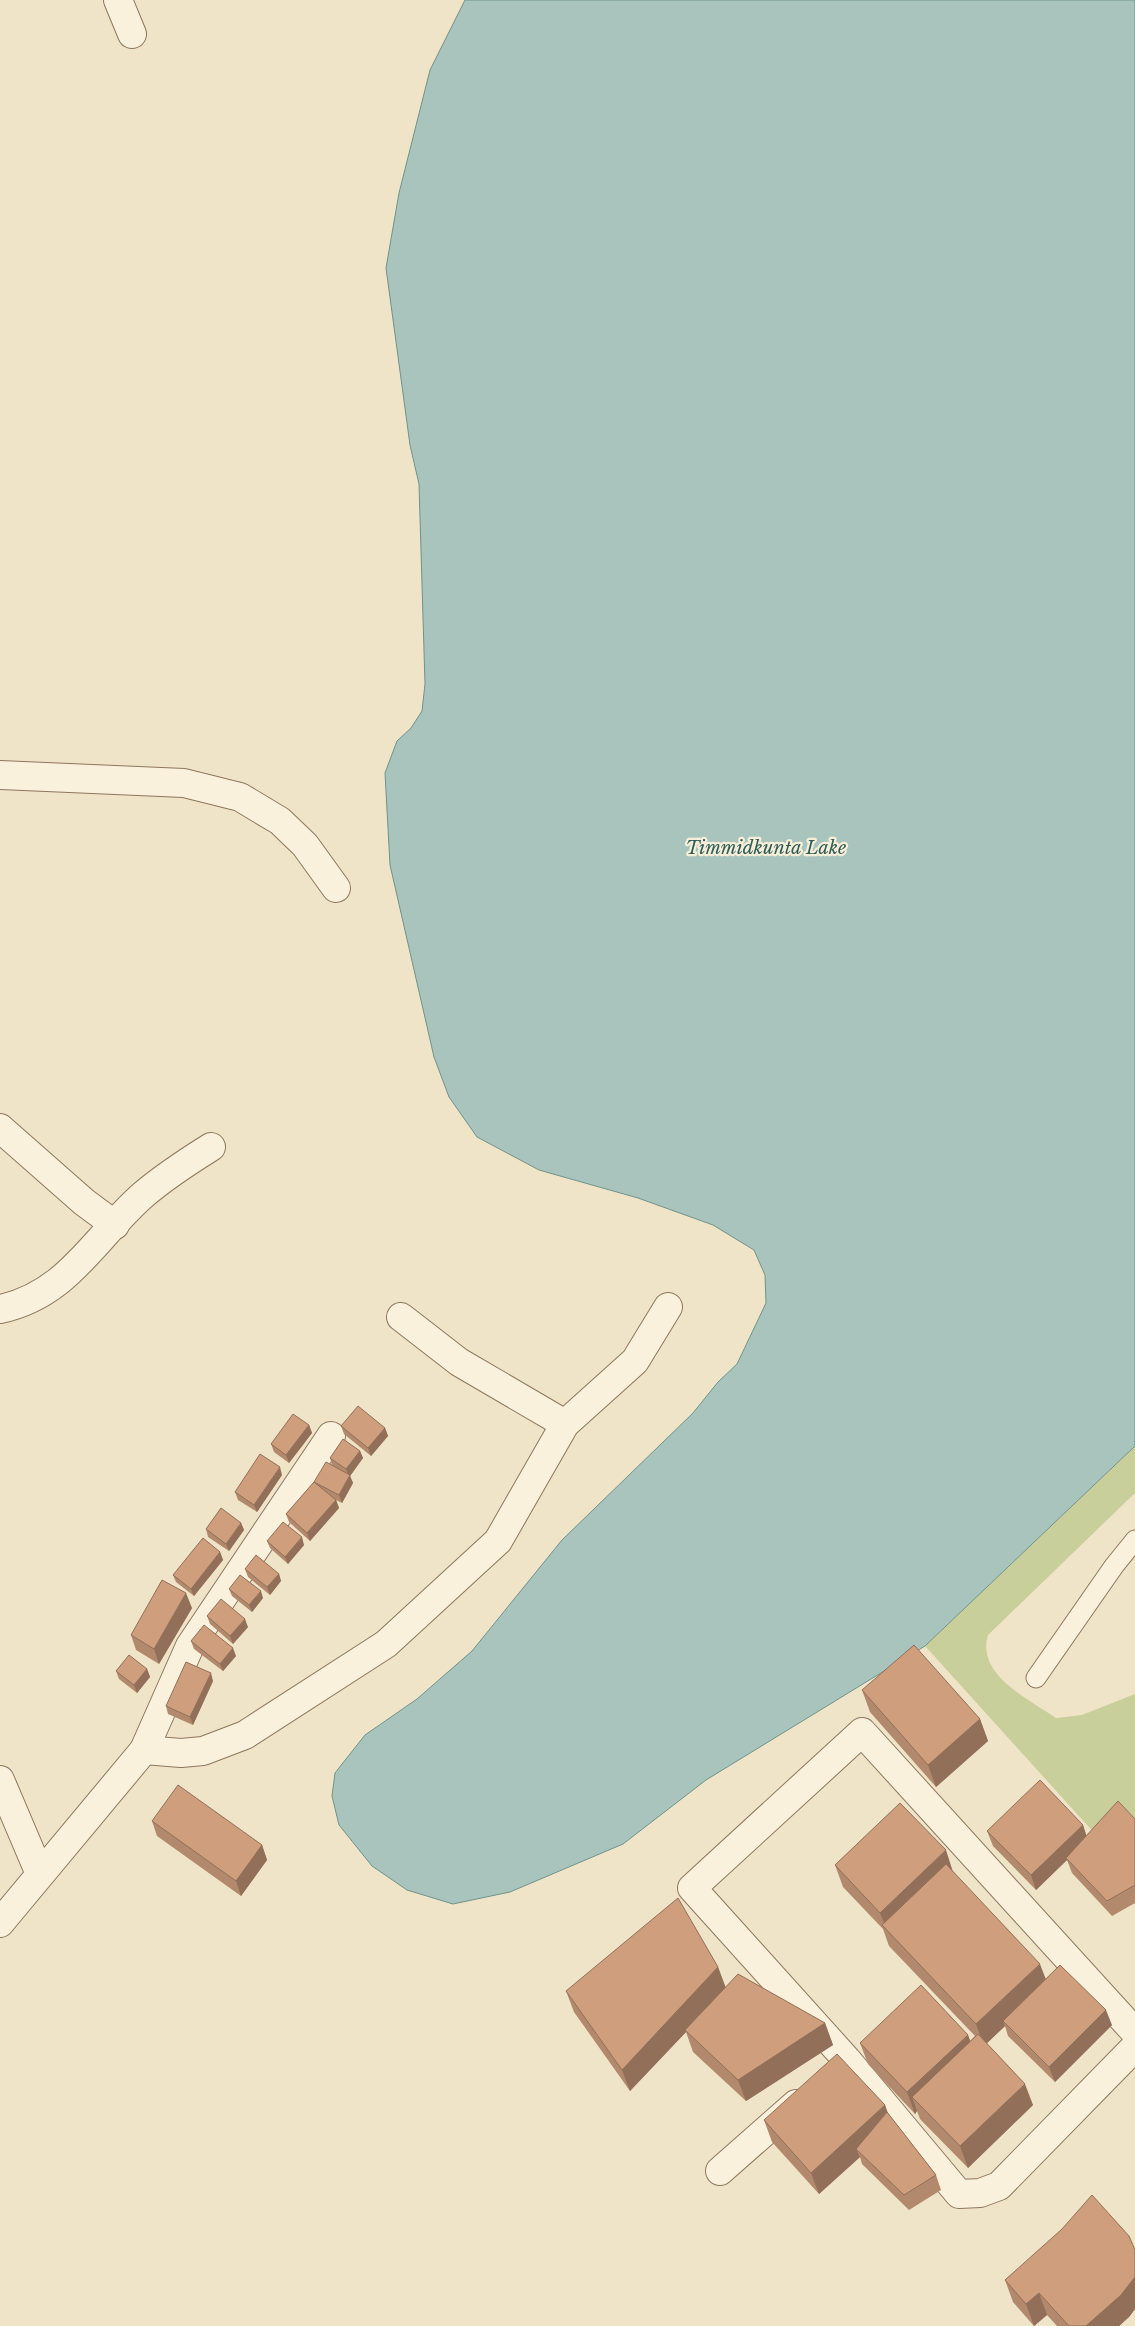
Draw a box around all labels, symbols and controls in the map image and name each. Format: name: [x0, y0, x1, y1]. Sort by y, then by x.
water label: Timmidkunta Lake: [686, 837, 846, 859]

